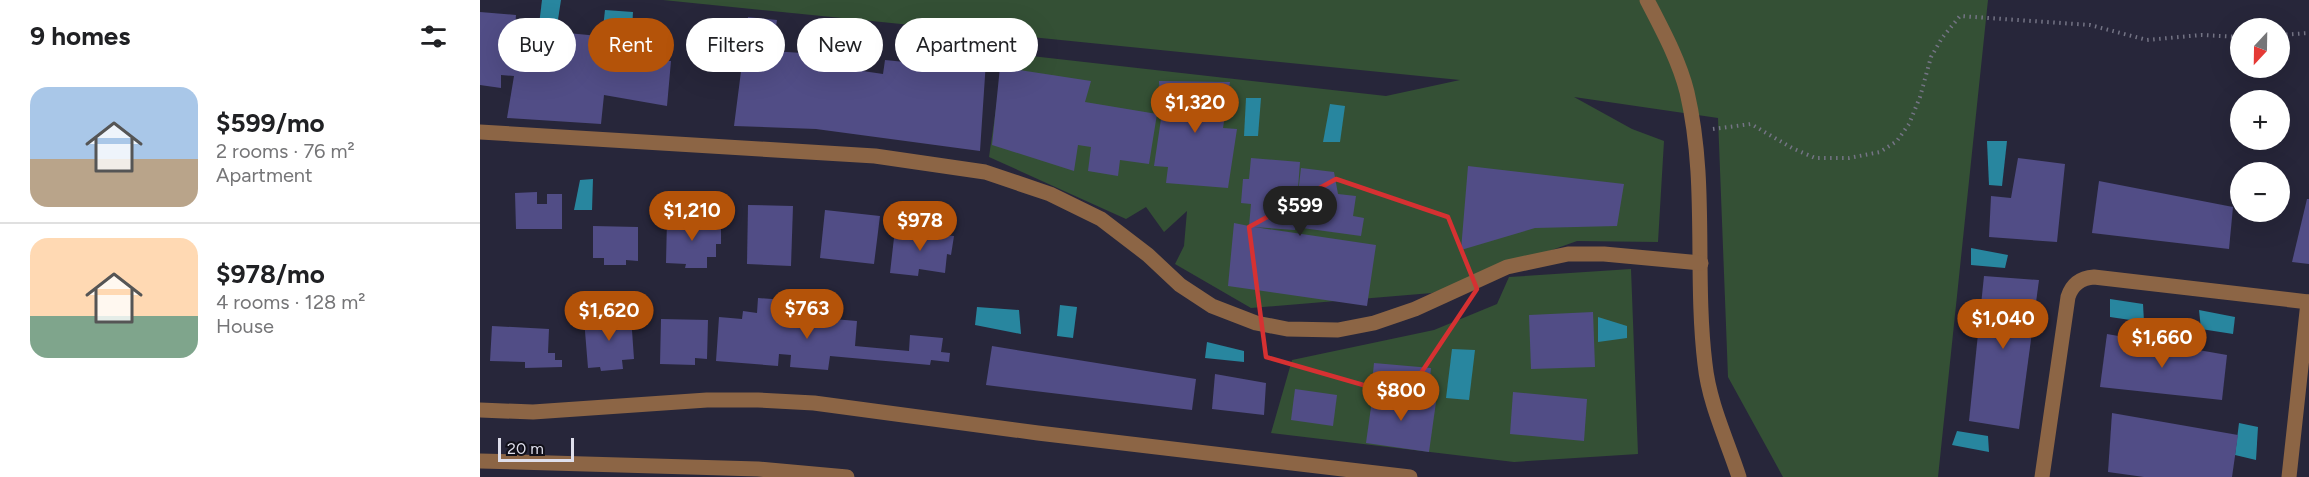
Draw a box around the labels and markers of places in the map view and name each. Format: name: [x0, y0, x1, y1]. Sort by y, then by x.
pin: $1,320: [1146, 83, 1244, 134]
pin: $599: [1264, 186, 1336, 237]
pin: $1,210: [643, 191, 741, 242]
pin: $978: [884, 201, 956, 252]
pin: $763: [771, 289, 843, 340]
pin: $1,620: [560, 291, 658, 342]
pin: $1,040: [1954, 299, 2052, 350]
pin: $1,660: [2113, 318, 2211, 369]
pin: $800: [1365, 371, 1437, 422]

